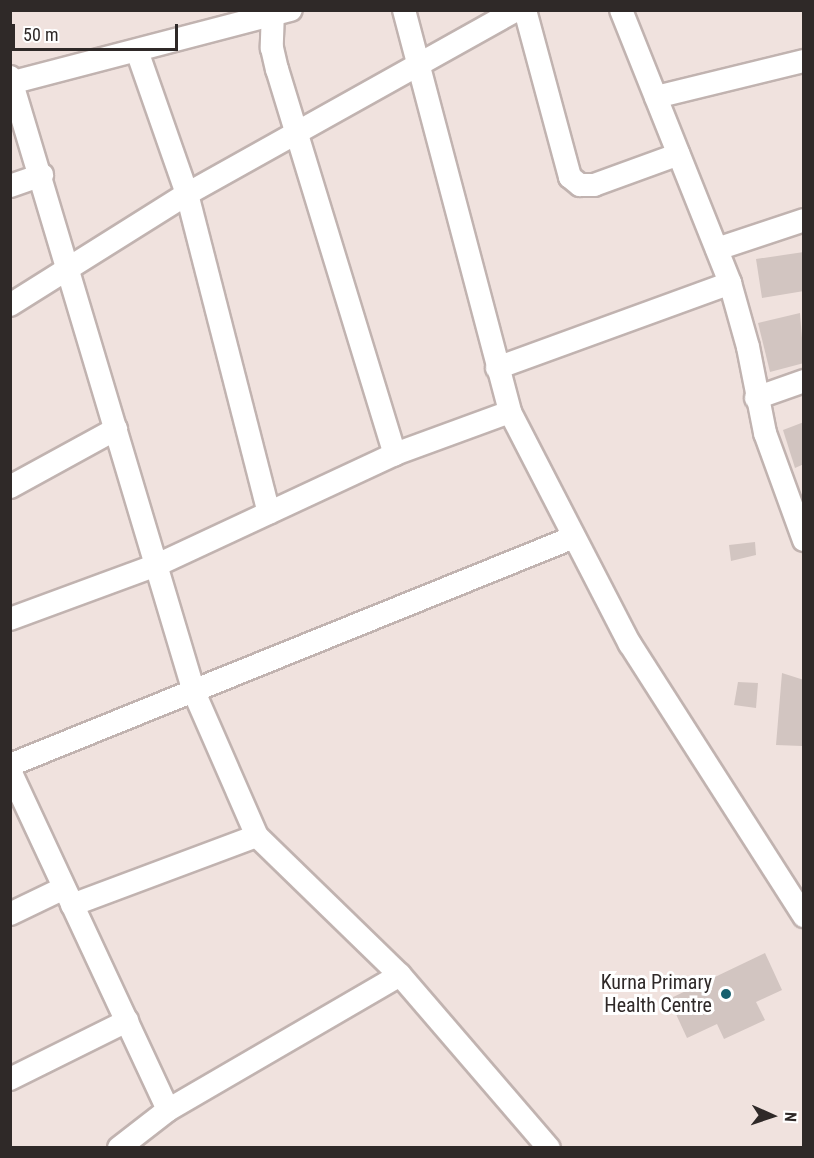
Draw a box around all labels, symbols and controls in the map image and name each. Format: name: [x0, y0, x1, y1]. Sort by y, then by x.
scale bar: [15, 12, 182, 50]
text: 50 m: [23, 24, 58, 45]
place label: Kurna Primary Health Centre: [601, 970, 712, 1017]
marker: Kurna Primary Health Centre: [717, 985, 735, 1003]
north arrow: [742, 1086, 802, 1146]
text: N: [781, 1112, 800, 1122]

